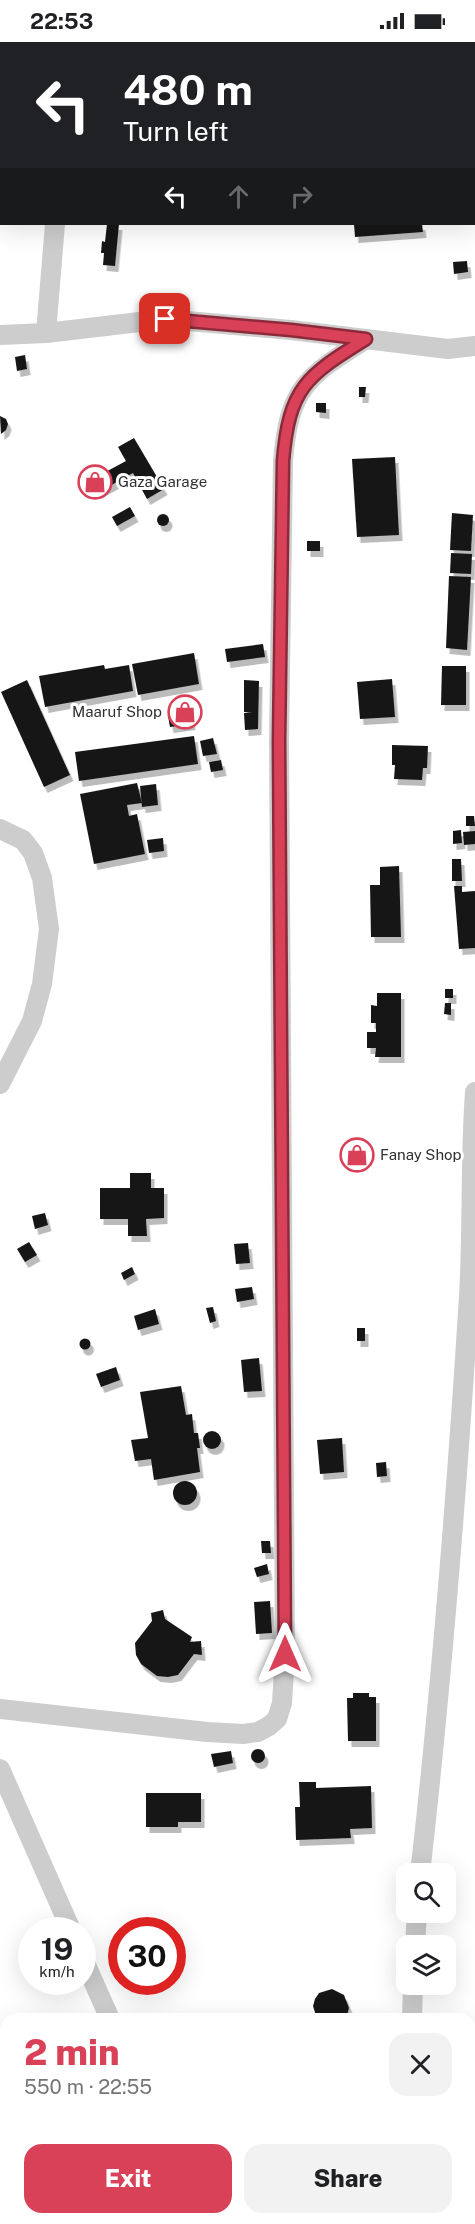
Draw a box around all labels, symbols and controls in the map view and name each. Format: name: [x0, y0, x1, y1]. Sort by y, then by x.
text: 22:53: [30, 8, 93, 34]
text: 480 m: [123, 65, 253, 114]
icon: left: [24, 66, 102, 144]
text: Turn left: [123, 115, 229, 147]
icon: left: [159, 180, 192, 213]
icon: ahead: [222, 180, 255, 213]
icon: right: [285, 180, 318, 213]
pin: [139, 293, 190, 344]
icon: arrive: [148, 302, 181, 335]
shop icon: Gaza Garage: [77, 464, 113, 500]
place label: Gaza Garage: [118, 473, 207, 490]
shop icon: Maaruf Shop: [167, 694, 203, 730]
place label: Maaruf Shop: [72, 703, 162, 720]
shop icon: Fanay Shop: [339, 1137, 375, 1173]
place label: Fanay Shop: [380, 1146, 462, 1163]
position arrow: [253, 1622, 317, 1686]
map controls: [396, 1863, 456, 1995]
button: search: [396, 1863, 456, 1923]
speed limit sign: 30: [108, 1917, 186, 1995]
text: 19: [41, 1931, 73, 1967]
button: layers: [396, 1935, 456, 1995]
text: km/h: [39, 1963, 75, 1980]
text: 2 min: [24, 2031, 120, 2073]
button: close: [389, 2033, 452, 2096]
text: 550 m · 22:55: [24, 2075, 152, 2099]
button: Exit: [24, 2144, 232, 2213]
button: Share: [244, 2144, 452, 2213]

